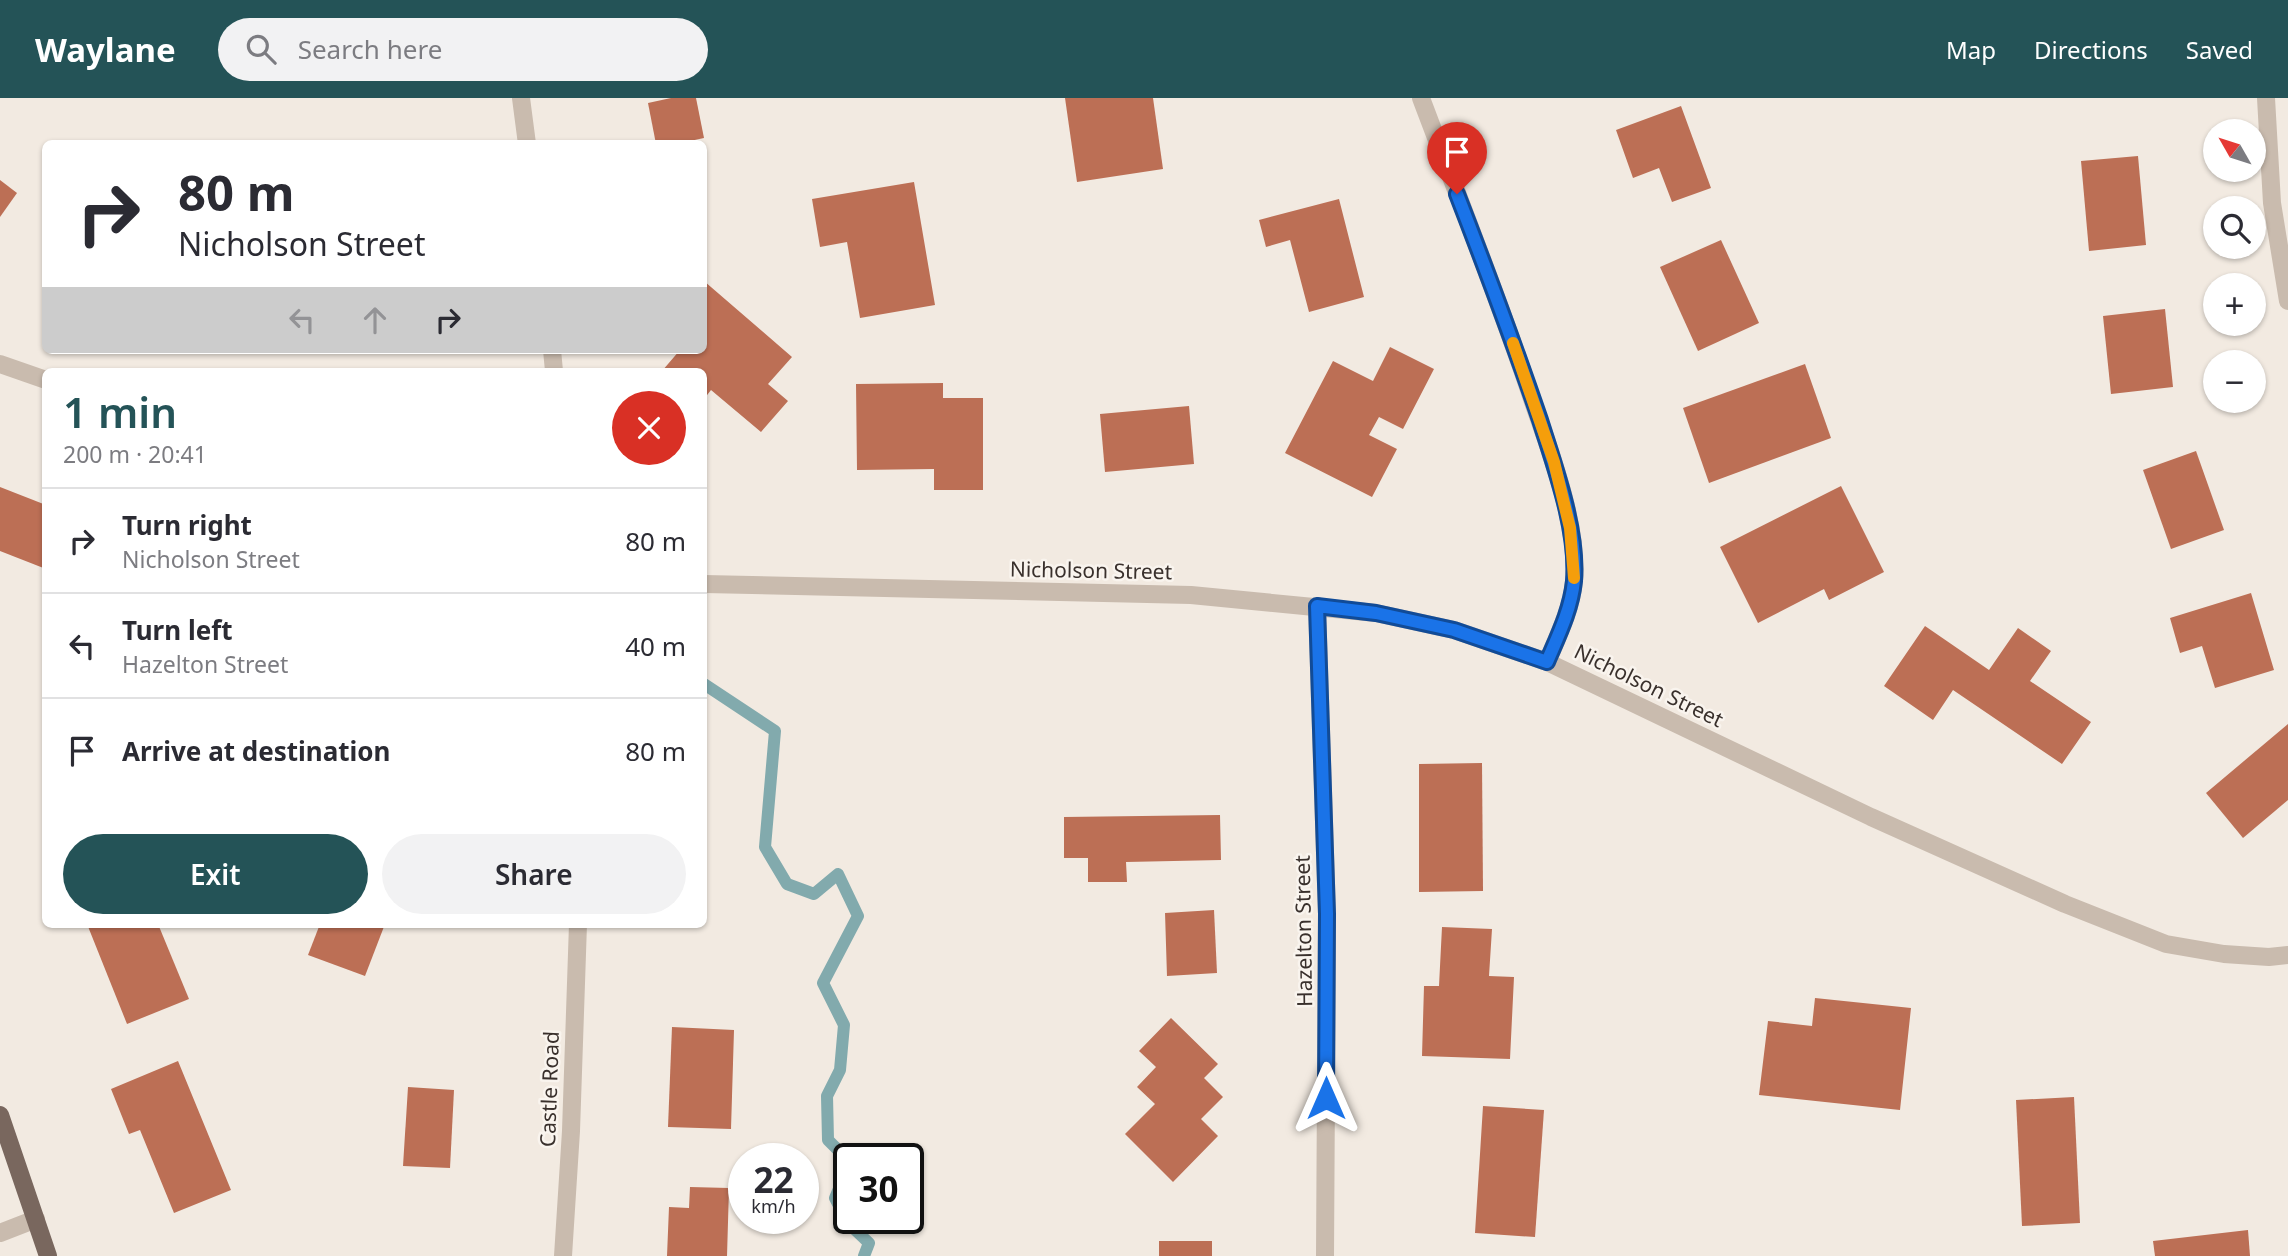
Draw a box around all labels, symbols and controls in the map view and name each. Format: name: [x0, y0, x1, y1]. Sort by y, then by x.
search box: [218, 18, 708, 81]
text: Waylane: [35, 27, 176, 72]
icon: search: [242, 30, 280, 68]
text: Search here: [298, 31, 442, 67]
text: Map: [1946, 33, 1996, 66]
text: Directions: [2034, 33, 2148, 66]
text: Saved: [2186, 33, 2253, 66]
north arrow: [2203, 119, 2266, 182]
map controls: [2203, 119, 2266, 413]
pin: [1427, 122, 1487, 194]
icon: arrive: [1438, 133, 1476, 171]
text: 80 m: [178, 159, 295, 225]
icon: right: [63, 168, 154, 259]
button: search: [2203, 196, 2266, 259]
text: Nicholson Street: [178, 222, 425, 265]
button: +: [2203, 273, 2266, 336]
icon: left: [283, 301, 321, 339]
icon: ahead: [356, 301, 394, 339]
icon: right: [429, 301, 467, 339]
button: −: [2203, 350, 2266, 413]
text: 1 min: [63, 383, 177, 440]
button: close: [612, 391, 686, 465]
text: 200 m · 20:41: [63, 438, 207, 470]
text: Turn right: [122, 507, 252, 543]
icon: right: [63, 522, 101, 560]
text: 80 m: [625, 523, 686, 559]
text: Nicholson Street: [122, 543, 300, 575]
street label: Nicholson Street: [1010, 555, 1173, 585]
text: Turn left: [122, 612, 233, 648]
icon: left: [63, 627, 101, 665]
text: 40 m: [625, 628, 686, 664]
street label: Nicholson Street: [1570, 637, 1728, 733]
text: Hazelton Street: [122, 648, 288, 680]
icon: arrive: [63, 732, 101, 770]
text: Arrive at destination: [122, 733, 391, 769]
text: 80 m: [625, 733, 686, 769]
button: Exit: [63, 834, 368, 914]
button: Share: [382, 834, 686, 914]
street label: Hazelton Street: [1288, 854, 1318, 1007]
street label: Castle Road: [533, 1031, 565, 1147]
position arrow: [1289, 1061, 1363, 1135]
speed limit sign: 30: [833, 1143, 924, 1234]
text: 22: [753, 1156, 794, 1203]
text: km/h: [751, 1194, 796, 1218]

